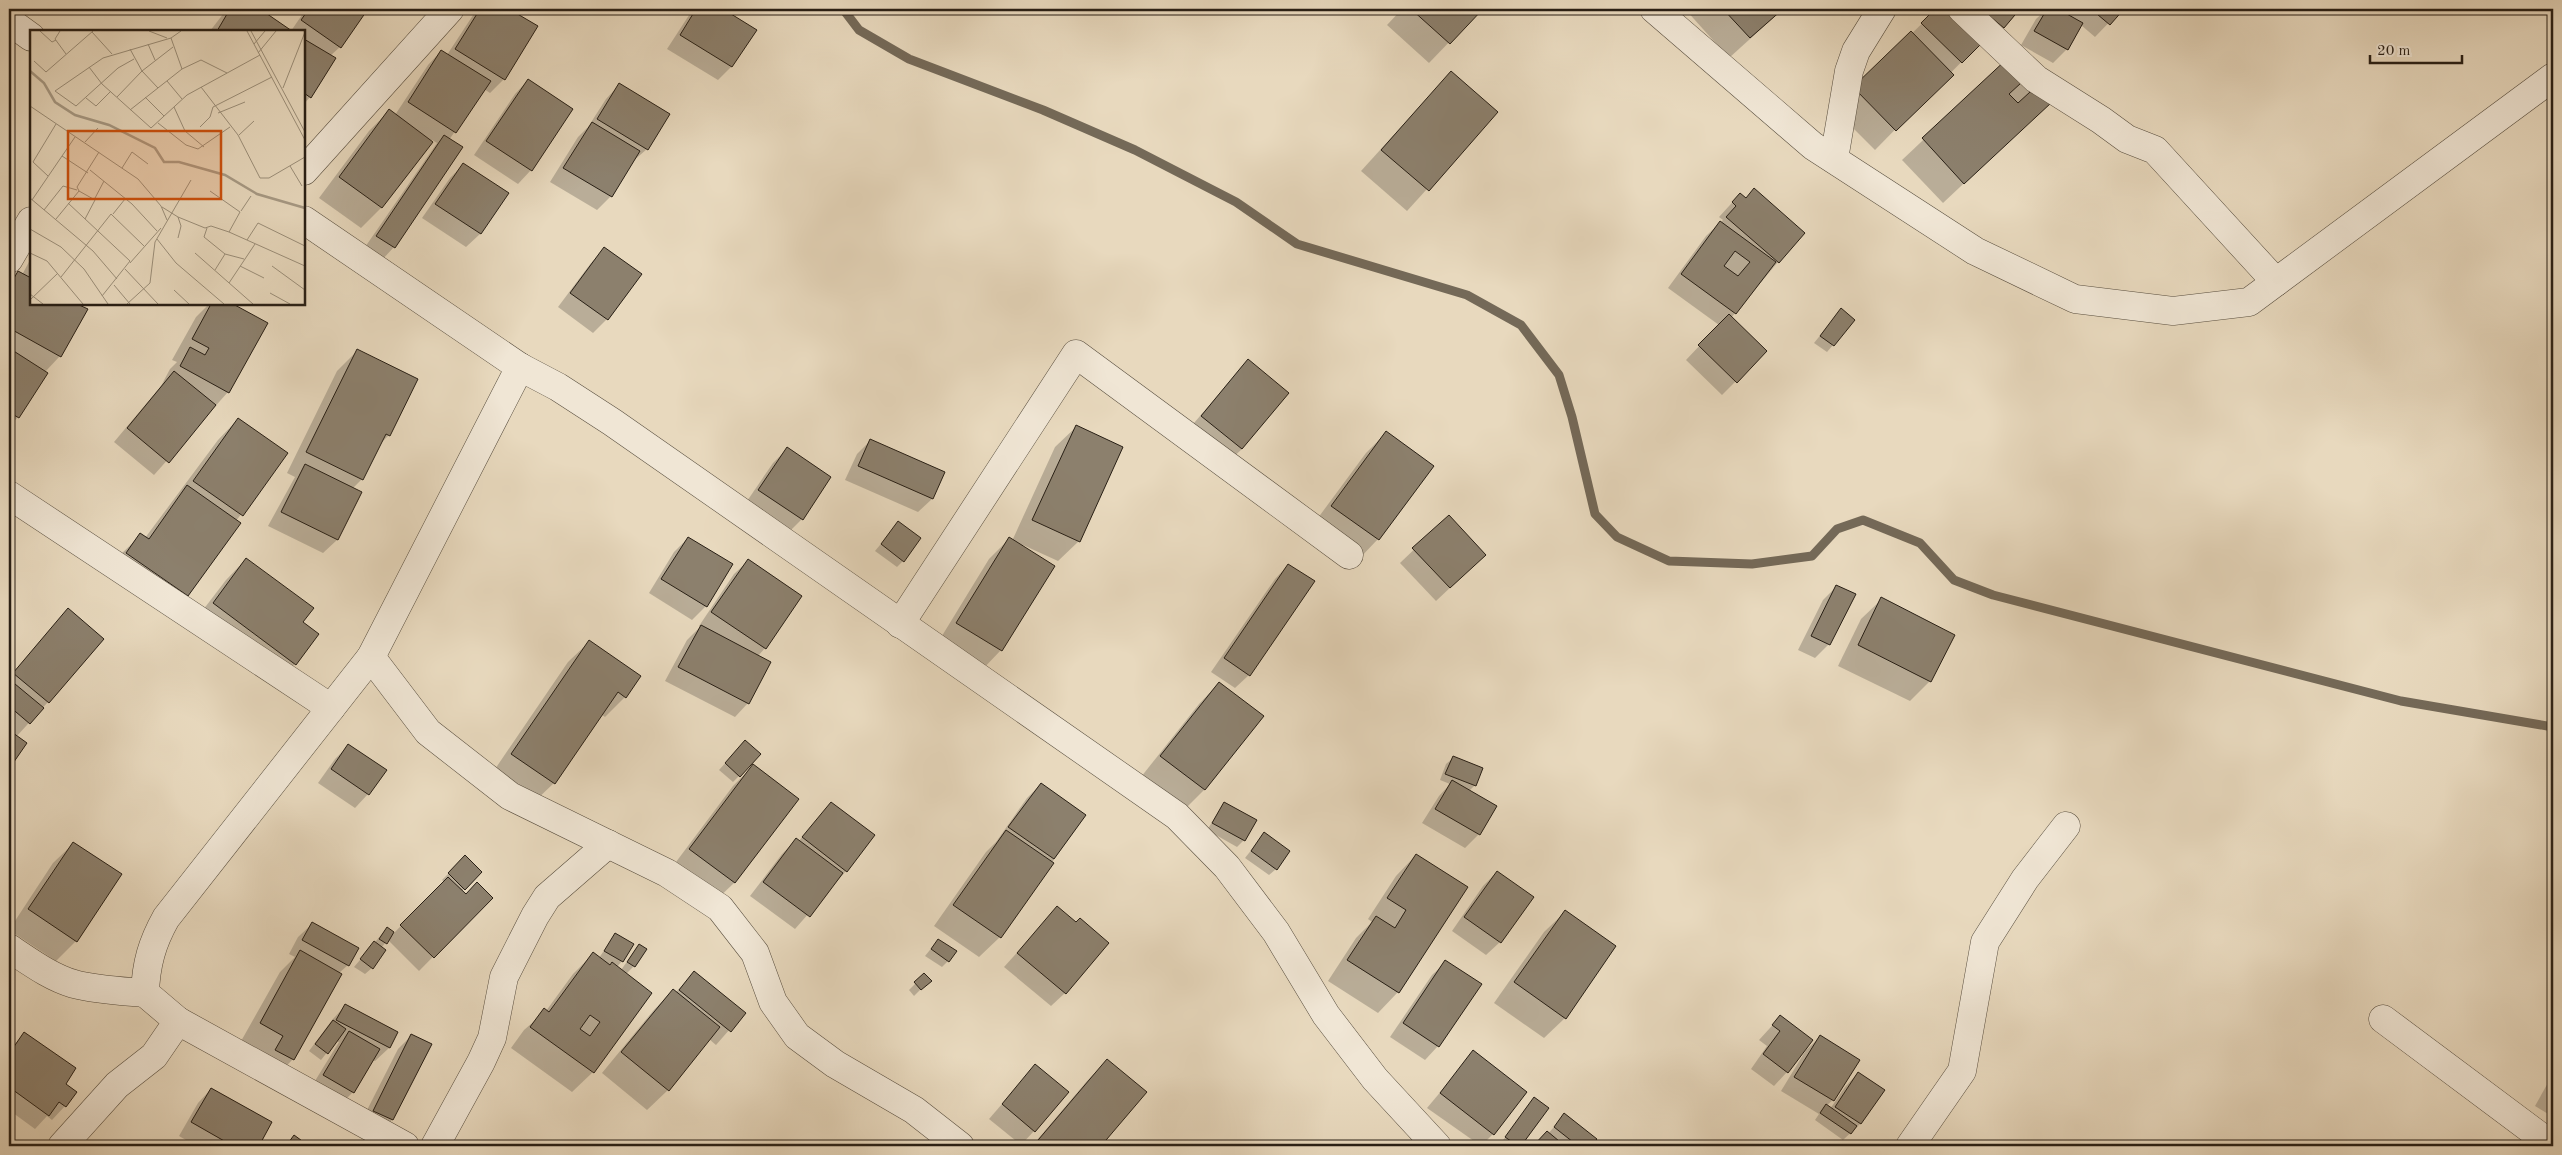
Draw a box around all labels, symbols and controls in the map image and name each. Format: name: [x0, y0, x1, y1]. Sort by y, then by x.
inset map: [30, 30, 305, 305]
scale bar: [2370, 32, 2462, 64]
text: 20 m: [2377, 44, 2411, 59]

